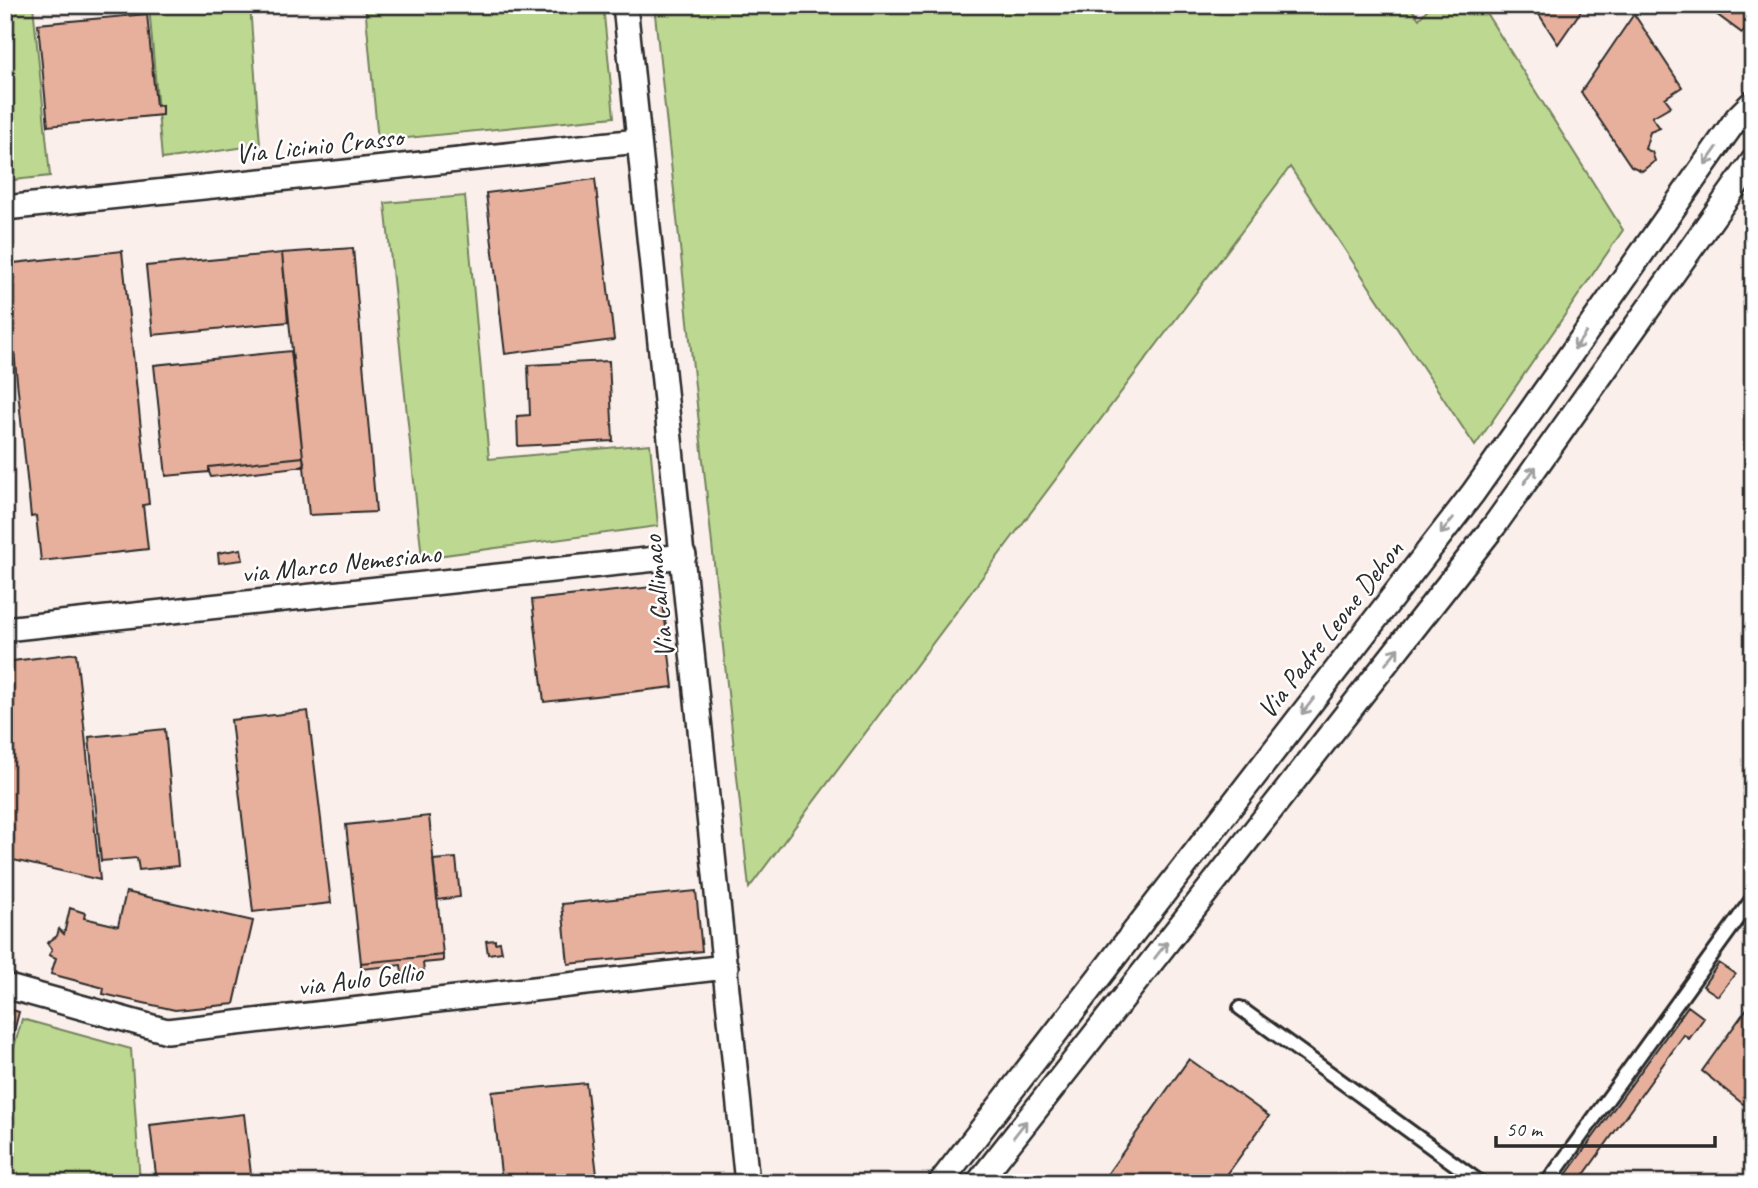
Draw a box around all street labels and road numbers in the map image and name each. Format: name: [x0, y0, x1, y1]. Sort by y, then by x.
street label: Via Licinio Crasso: [233, 118, 408, 171]
street label: Via Callimaco: [634, 532, 682, 660]
street label: Via Padre Leone Dehon: [1249, 532, 1411, 725]
street label: via Marco Nemesiano: [240, 535, 444, 591]
street label: via Aulo Gellio: [295, 954, 427, 1004]

